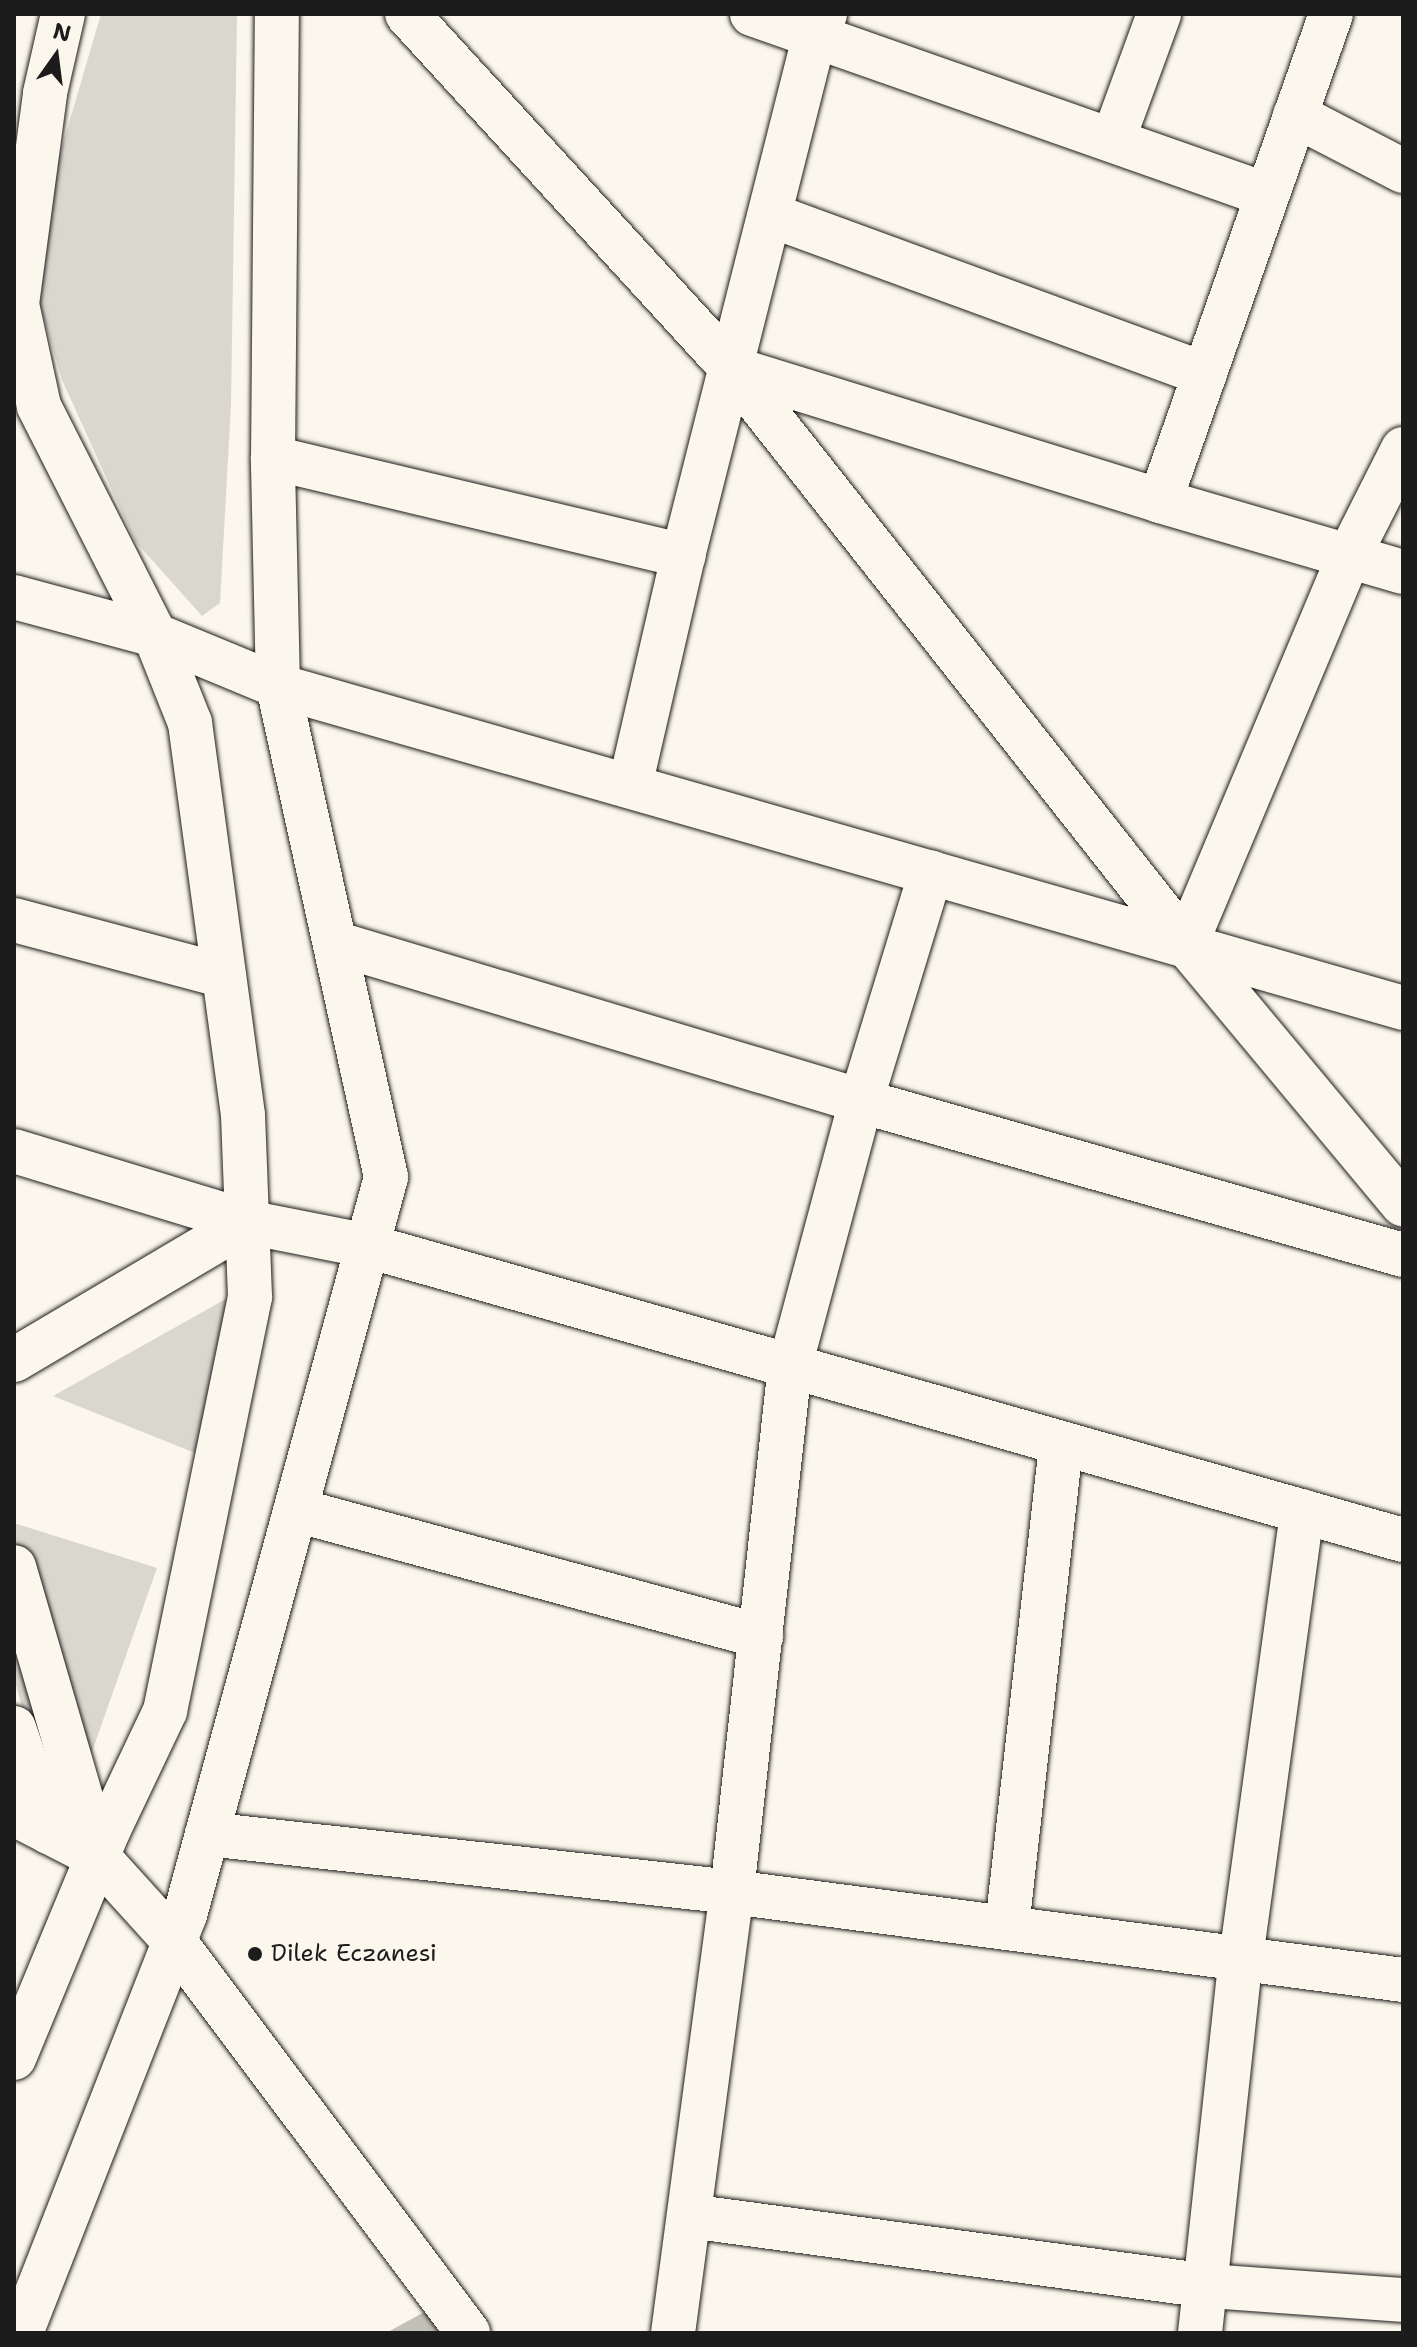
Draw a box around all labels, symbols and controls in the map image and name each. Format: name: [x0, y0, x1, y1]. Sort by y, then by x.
north arrow: [16, 16, 96, 96]
text: N: [50, 16, 74, 48]
place label: Dilek Eczanesi: [271, 1940, 437, 1968]
marker: Dilek Eczanesi: [246, 1945, 264, 1963]

